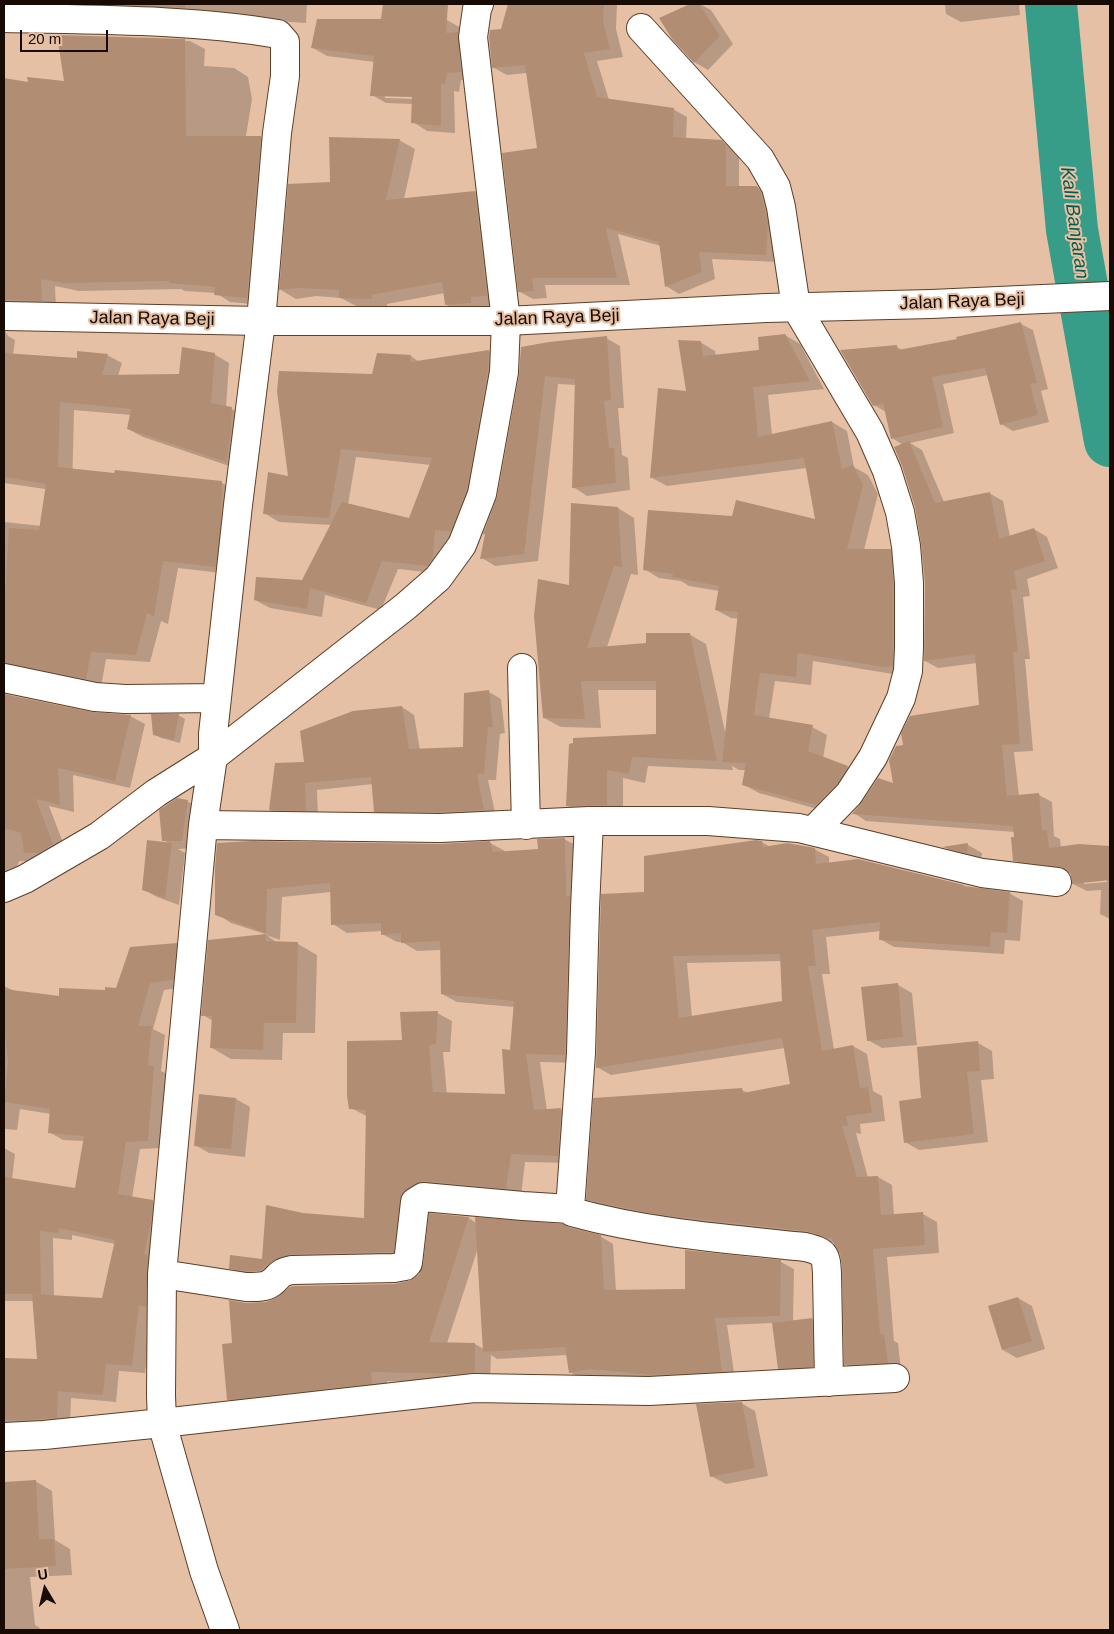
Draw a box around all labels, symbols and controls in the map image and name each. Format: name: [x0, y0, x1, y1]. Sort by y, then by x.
scale bar: [22, 20, 110, 52]
text: 20 m: [28, 30, 61, 47]
water label: Kali Banjaran: [1055, 165, 1093, 281]
street label: Jalan Raya Beji: [899, 289, 1025, 315]
street label: Jalan Raya Beji: [494, 305, 620, 331]
street label: Jalan Raya Beji: [89, 307, 215, 331]
north arrow: [20, 1564, 70, 1614]
text: U: [36, 1565, 49, 1583]

